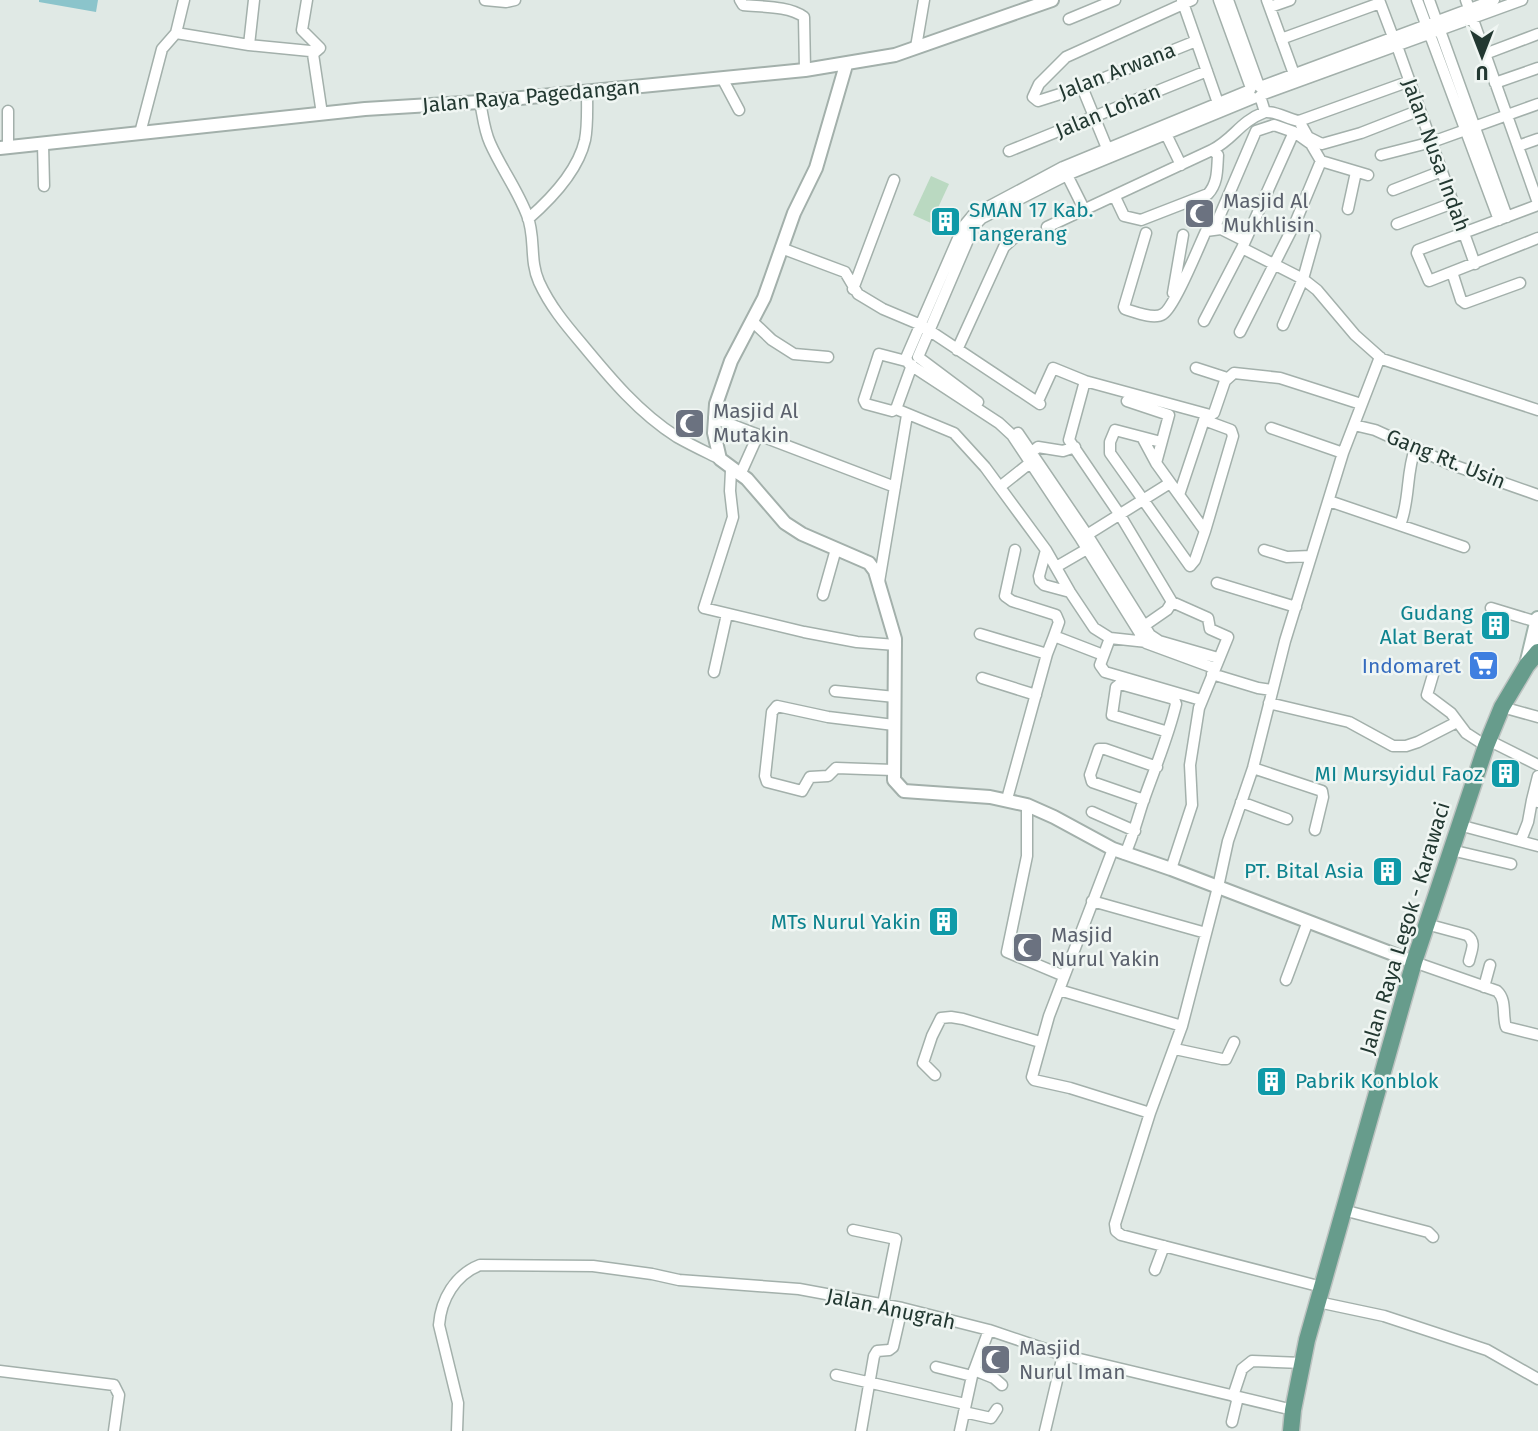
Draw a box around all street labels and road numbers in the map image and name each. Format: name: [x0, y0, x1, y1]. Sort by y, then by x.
street label: Jalan Arwana: [1055, 37, 1179, 105]
street label: Jalan Raya Pagedangan: [421, 74, 641, 118]
street label: Jalan Nusa Indah: [1396, 75, 1476, 235]
street label: Jalan Lohan: [1052, 78, 1164, 144]
street label: Gang Rt. Usin: [1383, 423, 1509, 495]
street label: Jalan Raya Legok - Karawaci: [1354, 799, 1456, 1057]
street label: Jalan Anugrah: [824, 1283, 958, 1335]

